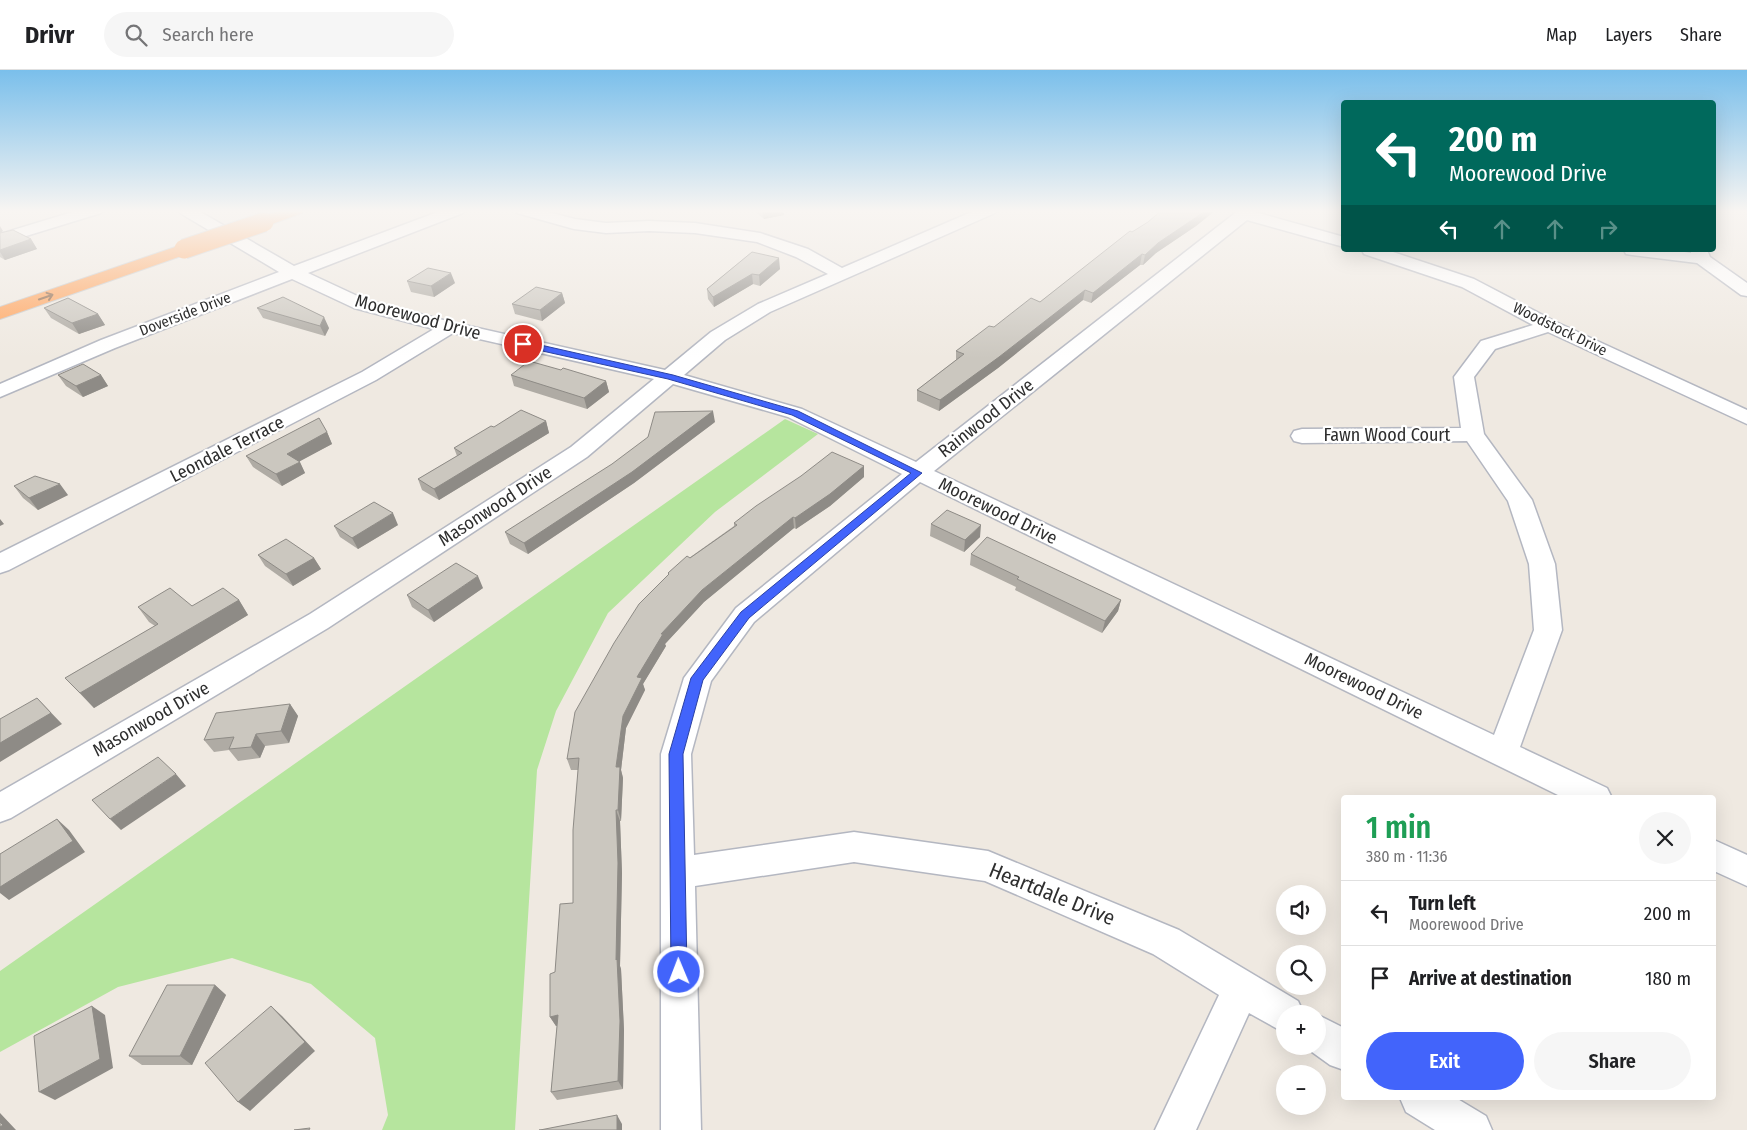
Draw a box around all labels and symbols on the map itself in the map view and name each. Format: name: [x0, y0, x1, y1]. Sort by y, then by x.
street label: Doverside Drive: [137, 288, 233, 340]
street label: Moorewood Drive: [353, 290, 483, 344]
one-way arrow: [38, 292, 53, 301]
street label: Woodstock Drive: [1510, 298, 1610, 360]
pin: [502, 323, 544, 365]
street label: Rainwood Drive: [934, 374, 1038, 462]
street label: Leondale Terrace: [166, 411, 288, 487]
street label: Fawn Wood Court: [1324, 424, 1451, 446]
street label: Masonwood Drive: [434, 461, 556, 551]
street label: Moorewood Drive: [935, 473, 1061, 549]
street label: Moorewood Drive: [1301, 648, 1427, 724]
street label: Masonwood Drive: [89, 677, 213, 761]
street label: Heartdale Drive: [985, 857, 1119, 931]
position arrow: [652, 945, 704, 997]

